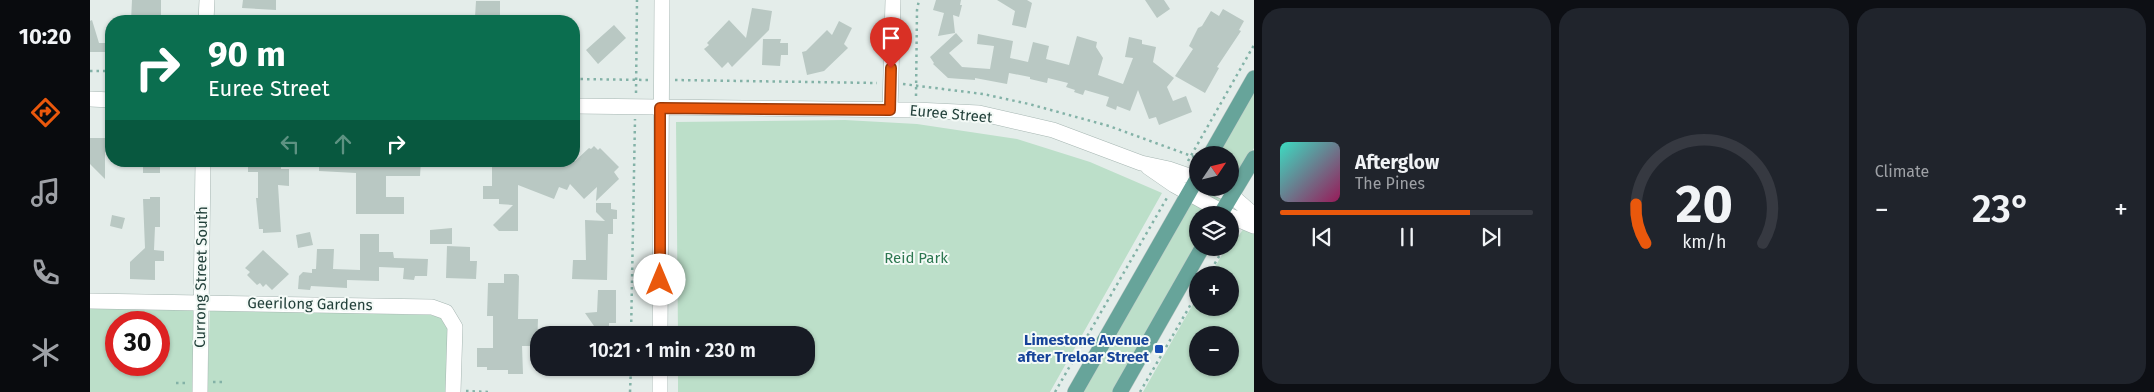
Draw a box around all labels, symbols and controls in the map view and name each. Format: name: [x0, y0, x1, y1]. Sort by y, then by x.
pin: [870, 17, 912, 68]
text: 10:20: [19, 23, 71, 50]
icon: arrive: [877, 24, 905, 52]
text: 90 m: [208, 33, 286, 75]
icon: right: [125, 35, 190, 100]
text: Euree Street: [208, 75, 330, 102]
icon: directions: [28, 95, 63, 130]
street label: Euree Street: [909, 101, 994, 127]
icon: left: [276, 130, 304, 158]
icon: ahead: [329, 130, 357, 158]
icon: right: [382, 130, 410, 158]
north arrow: [1189, 146, 1239, 196]
map controls: [1189, 146, 1239, 376]
text: Afterglow: [1355, 151, 1439, 174]
text: Climate: [1875, 162, 1929, 181]
text: 20: [1675, 173, 1733, 236]
text: The Pines: [1355, 174, 1425, 193]
icon: music: [28, 175, 63, 210]
text: 23°: [1972, 186, 2031, 232]
text: −: [1875, 193, 1889, 226]
text: +: [2114, 193, 2128, 226]
street label: Currong Street South: [191, 206, 211, 348]
button: layers: [1189, 206, 1239, 256]
icon: previous: [1308, 223, 1336, 251]
icon: pause: [1393, 223, 1421, 251]
icon: next: [1477, 223, 1505, 251]
text: km/h: [1682, 231, 1726, 253]
park label: Reid Park: [884, 249, 948, 267]
position arrow: [633, 253, 685, 305]
icon: phone: [28, 255, 63, 290]
button: +: [1189, 266, 1239, 316]
street label: Geerilong Gardens: [247, 294, 373, 314]
speed limit sign: 30: [105, 311, 170, 376]
button: −: [1189, 326, 1239, 376]
place label: Limestone Avenue after Treloar Street: [1018, 331, 1149, 366]
icon: climate: [28, 335, 63, 370]
text: 10:21 · 1 min · 230 m: [589, 339, 756, 362]
marker: Limestone Avenue after Treloar Street: [1153, 343, 1165, 355]

